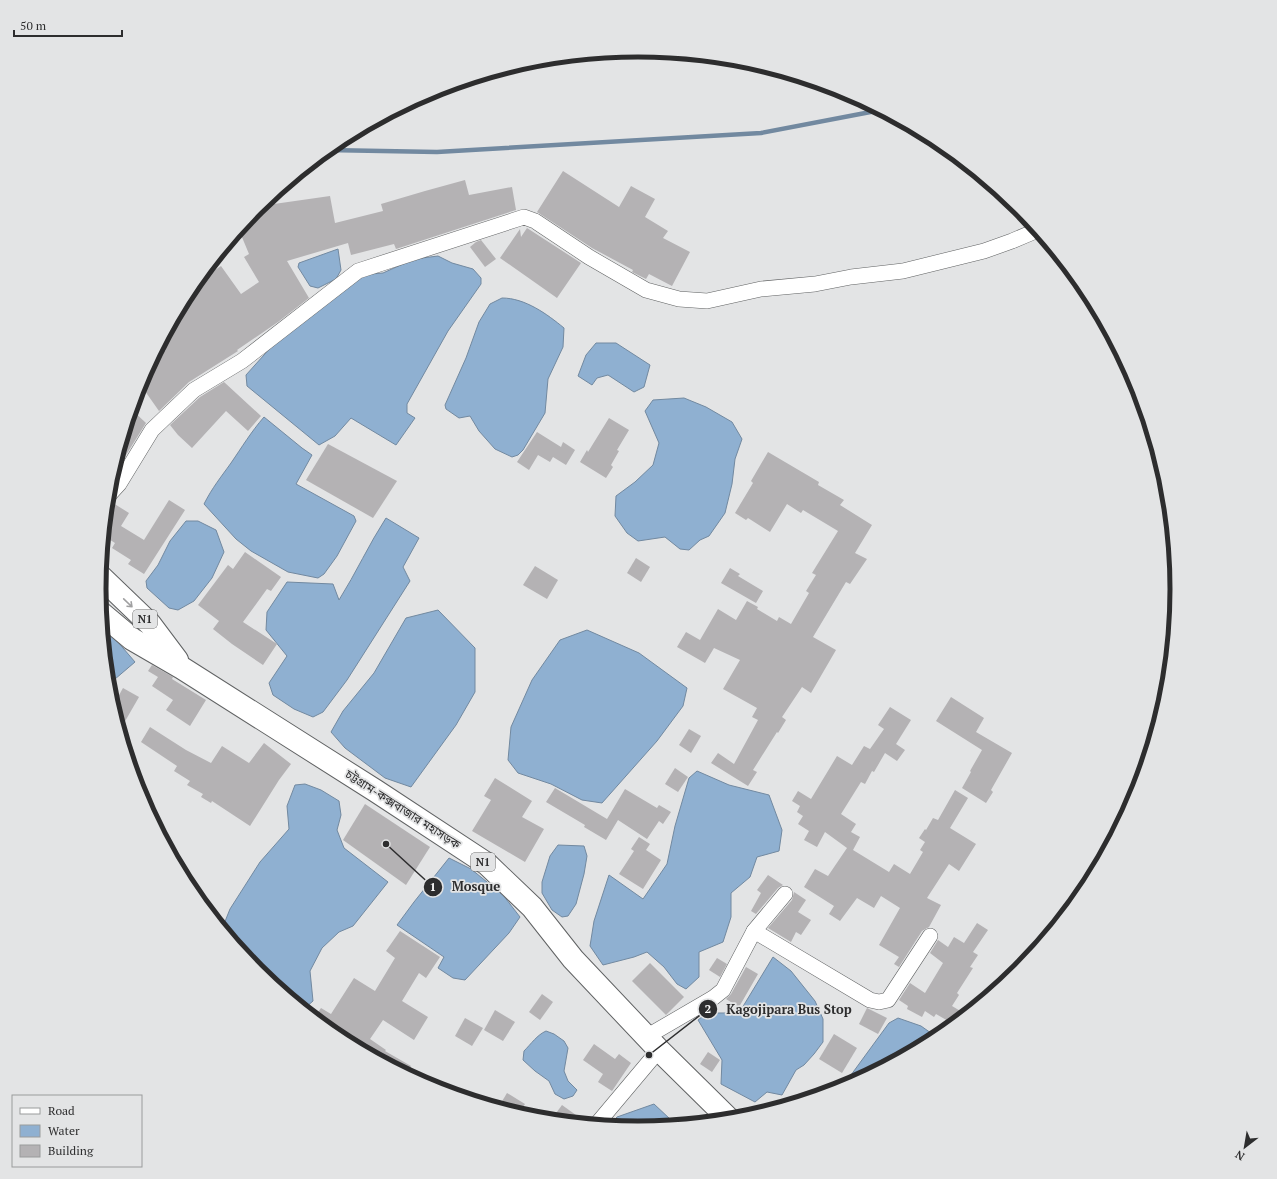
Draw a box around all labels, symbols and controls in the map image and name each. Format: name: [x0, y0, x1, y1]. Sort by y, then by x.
scale bar: [14, 12, 122, 38]
text: 50 m: [20, 18, 47, 33]
one-way arrow: [123, 598, 133, 608]
road number: N1: [133, 610, 157, 628]
street label: চট্টগ্রাম-কক্সবাজার মহাসড়ক: [342, 766, 464, 852]
road number: N1: [471, 853, 495, 871]
callout: Mosque: [423, 874, 508, 899]
text: Mosque: [452, 877, 500, 895]
text: 1: [430, 879, 436, 894]
callout: Kagojipara Bus Stop: [698, 996, 860, 1021]
text: Kagojipara Bus Stop: [726, 1000, 852, 1018]
text: 2: [705, 1001, 712, 1016]
legend: [12, 1095, 142, 1167]
text: Road: [48, 1103, 75, 1118]
text: Water: [48, 1123, 80, 1138]
north arrow: [1225, 1127, 1265, 1167]
text: Building: [48, 1143, 94, 1158]
text: N: [1232, 1147, 1247, 1164]

